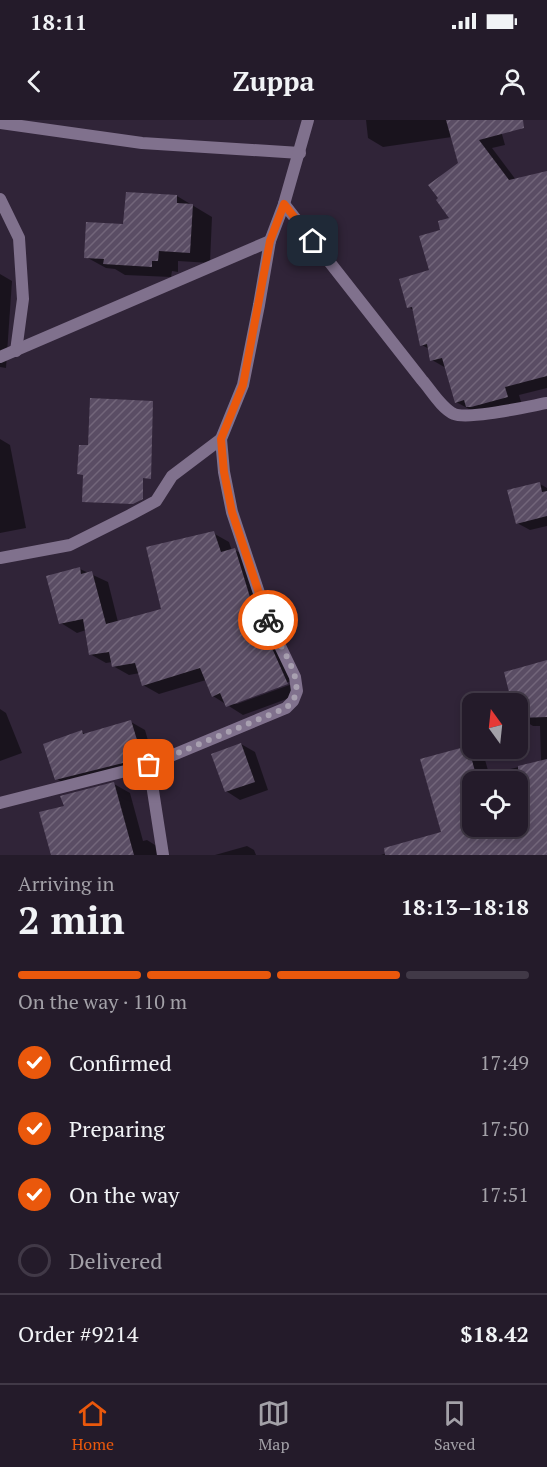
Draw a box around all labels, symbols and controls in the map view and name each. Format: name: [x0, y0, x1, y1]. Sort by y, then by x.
text: 18:11: [30, 7, 87, 36]
text: Zuppa: [233, 63, 314, 99]
icon: back: [18, 65, 51, 98]
icon: person: [496, 65, 529, 98]
pin: [287, 215, 338, 266]
icon: home: [296, 224, 329, 257]
courier: [238, 590, 298, 650]
icon: bike: [252, 604, 285, 637]
north arrow: [462, 693, 528, 759]
map controls: [462, 693, 528, 837]
pin: [123, 739, 174, 790]
icon: bag: [132, 748, 165, 781]
button: locate: [462, 771, 528, 837]
text: Arriving in: [18, 870, 114, 897]
text: 18:13–18:18: [401, 892, 529, 921]
text: 2 min: [18, 893, 125, 945]
text: On the way · 110 m: [18, 988, 187, 1015]
icon: check: [18, 1046, 51, 1079]
text: Confirmed: [69, 1048, 172, 1077]
text: 17:49: [480, 1049, 529, 1076]
icon: check: [18, 1112, 51, 1145]
text: Preparing: [69, 1114, 165, 1143]
text: 17:50: [480, 1115, 529, 1142]
icon: check: [18, 1178, 51, 1211]
text: On the way: [69, 1180, 179, 1209]
text: 17:51: [480, 1181, 529, 1208]
text: Delivered: [69, 1246, 162, 1275]
text: Order #9214: [18, 1319, 138, 1348]
text: $18.42: [460, 1319, 529, 1348]
tab: Home: [72, 1397, 114, 1455]
tab: Map: [257, 1397, 290, 1455]
tab: Saved: [434, 1397, 475, 1455]

